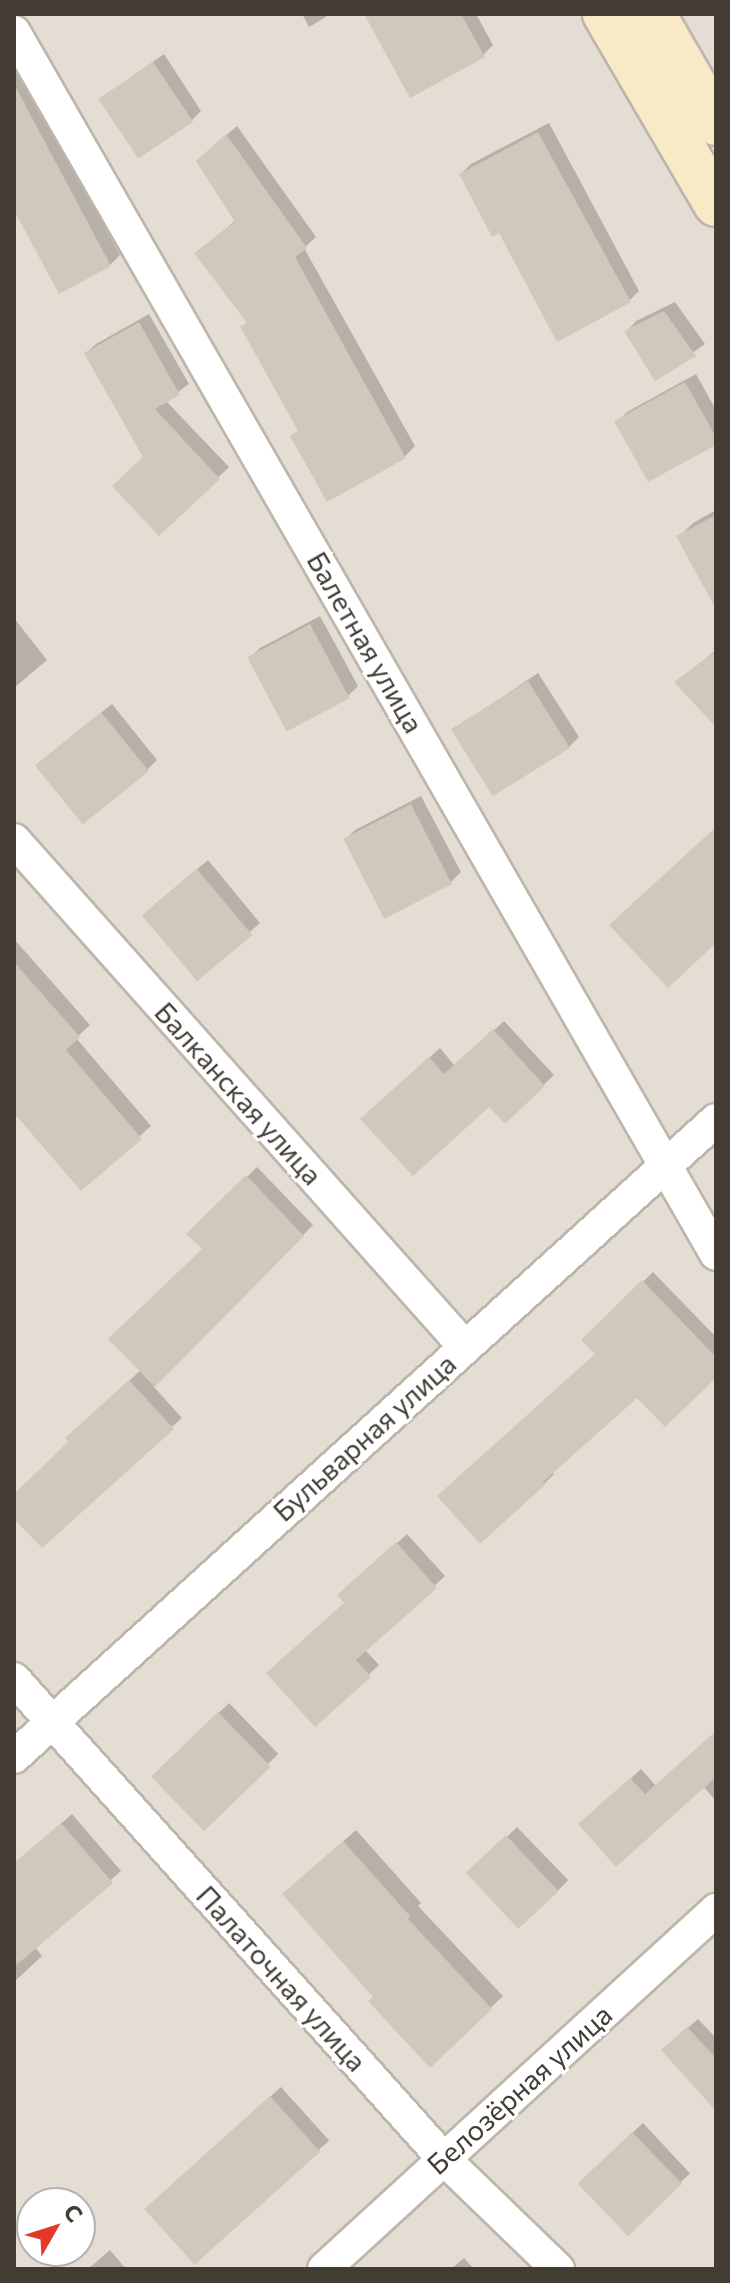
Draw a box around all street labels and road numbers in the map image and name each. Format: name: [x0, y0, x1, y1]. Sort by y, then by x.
street label: Балетная улица: [301, 546, 431, 738]
street label: Балканская улица: [148, 995, 330, 1191]
street label: Бульварная улица: [266, 1346, 462, 1528]
street label: Палаточная улица: [190, 1878, 374, 2078]
street label: Белозёрная улица: [420, 1997, 618, 2181]

